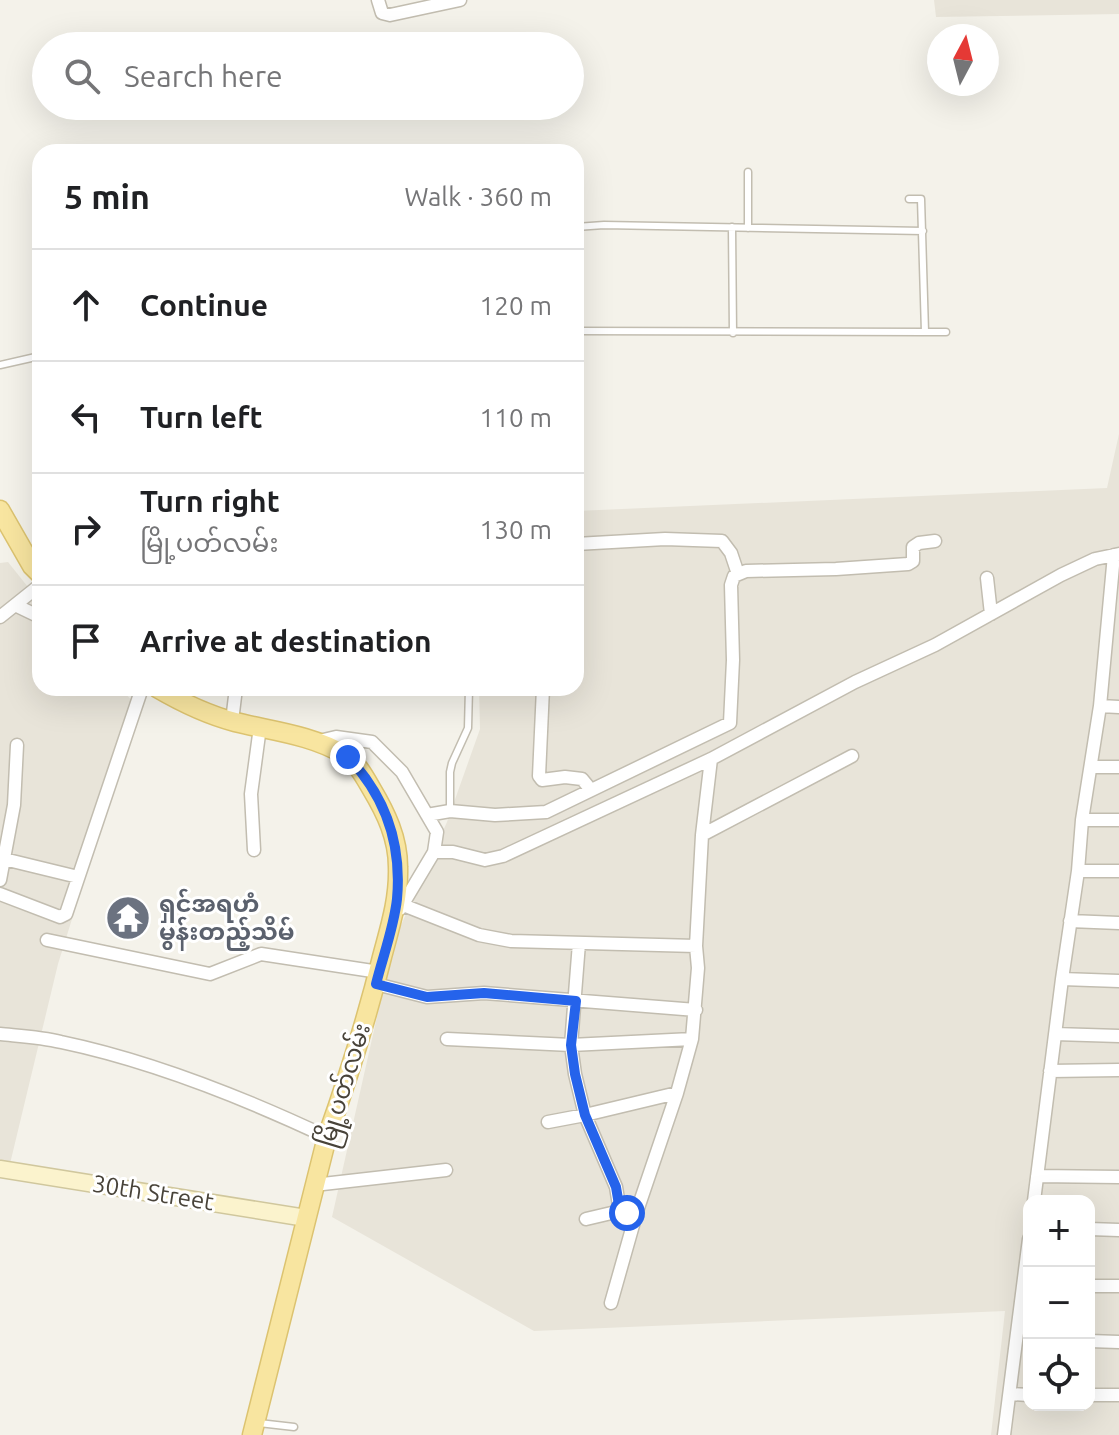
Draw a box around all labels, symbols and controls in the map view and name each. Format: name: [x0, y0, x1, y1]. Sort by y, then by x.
north arrow: [927, 24, 999, 96]
search box: [32, 32, 584, 120]
icon: search: [60, 54, 104, 98]
text: Search here: [124, 59, 283, 93]
text: 5 min: [64, 177, 150, 215]
text: Walk · 360 m: [404, 182, 552, 211]
icon: ahead: [64, 283, 108, 327]
text: Continue: [140, 288, 268, 322]
text: 120 m: [480, 291, 552, 320]
icon: left: [64, 395, 108, 439]
text: Turn left: [140, 400, 262, 434]
text: 110 m: [480, 403, 552, 432]
text: Turn right: [140, 484, 280, 518]
icon: right: [64, 507, 108, 551]
text: 130 m: [480, 515, 552, 544]
text: မြို့ပတ်လမ်း: [140, 528, 278, 557]
icon: arrive: [64, 619, 108, 663]
text: Arrive at destination: [140, 624, 432, 658]
route end: [330, 739, 366, 775]
place label: ရှင်အရဟံ မွန်းတည့်သိမ်: [159, 888, 295, 951]
temple icon: ရှင်အရဟံ မွန်းတည့်သိမ်: [104, 894, 152, 942]
street label: မြို့ပတ်လမ်း: [310, 1019, 381, 1152]
street label: 30th Street: [90, 1170, 216, 1216]
route start: [609, 1195, 645, 1231]
map controls: [1023, 1195, 1095, 1411]
button: +: [1023, 1195, 1095, 1267]
button: −: [1023, 1267, 1095, 1339]
button: locate: [1023, 1339, 1095, 1411]

